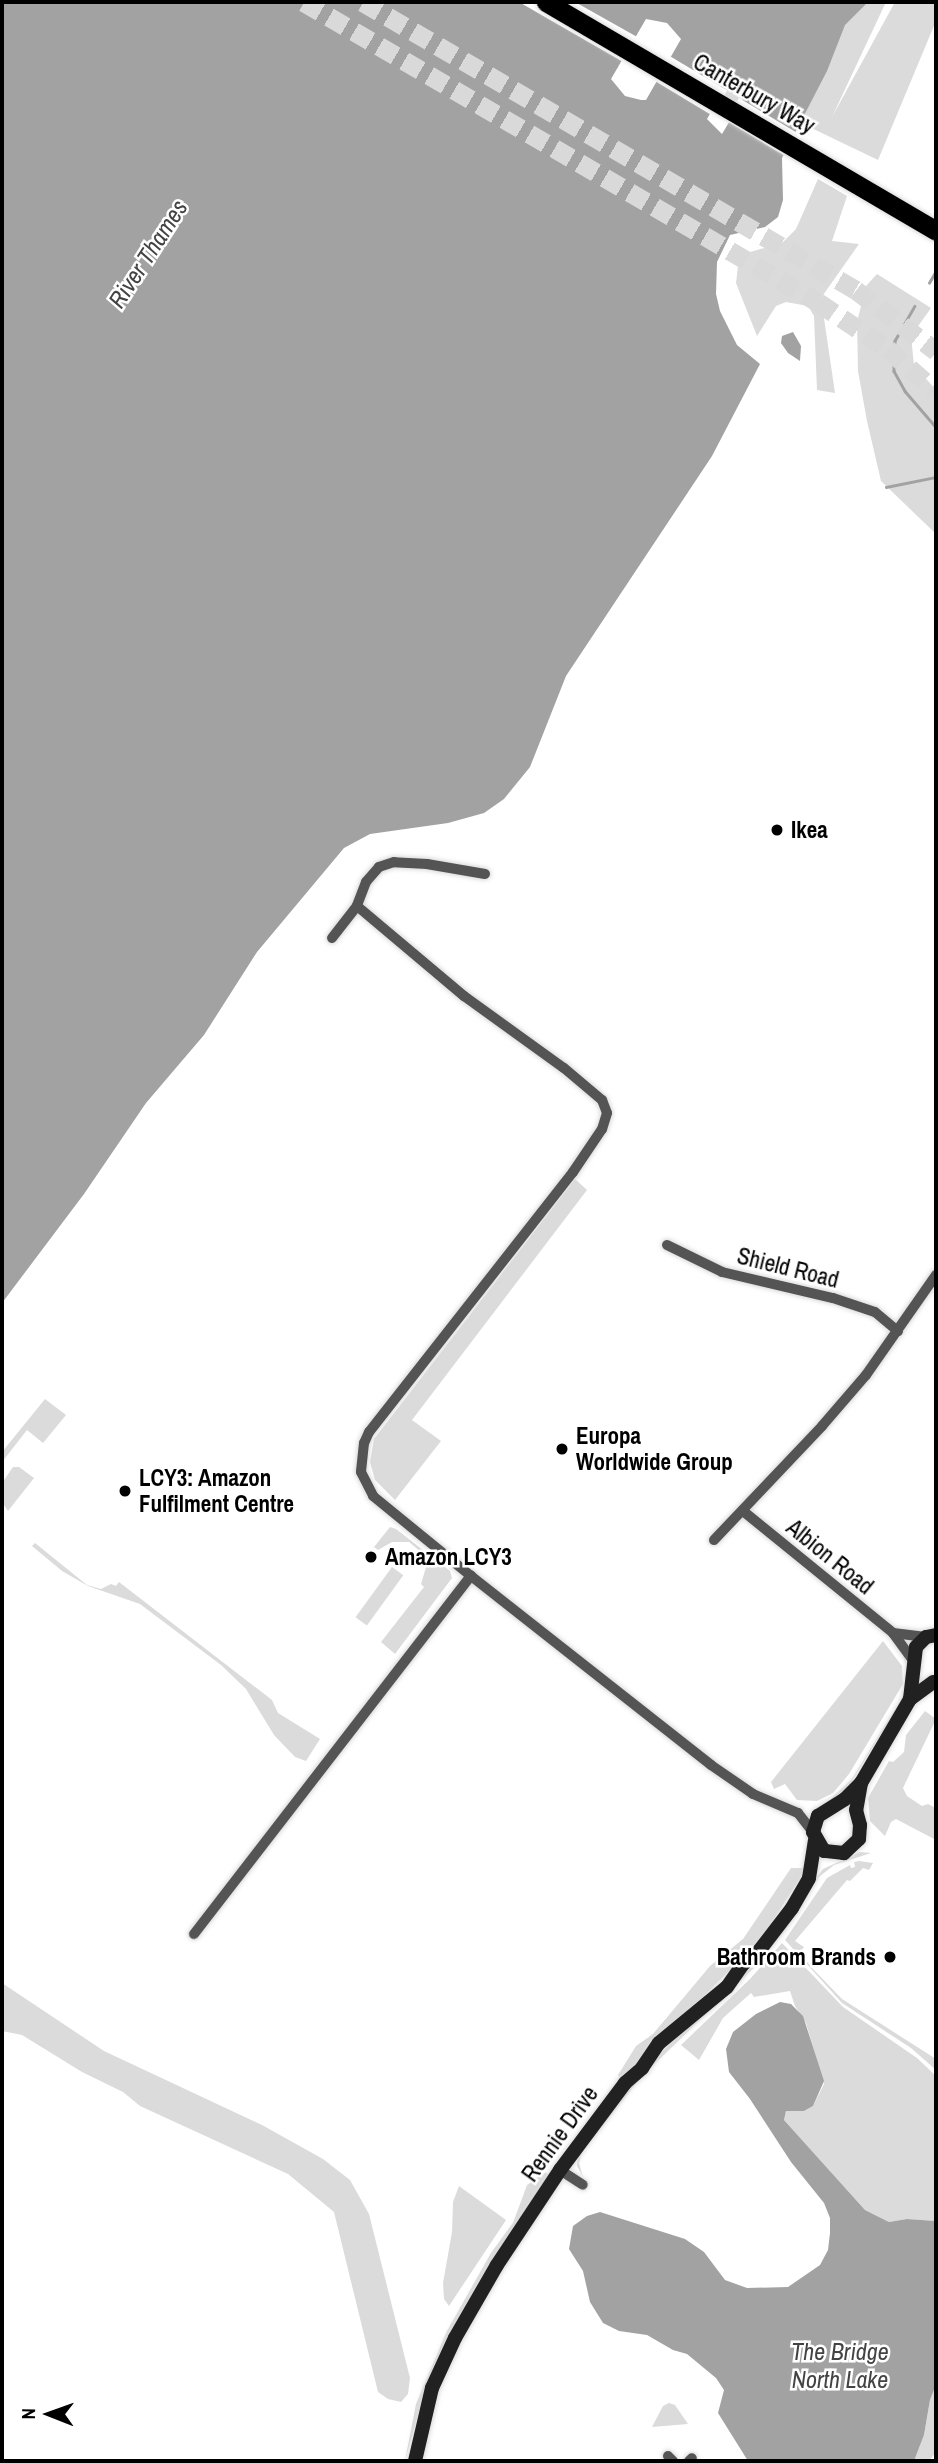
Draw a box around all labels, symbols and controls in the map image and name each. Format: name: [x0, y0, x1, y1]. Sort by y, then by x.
street label: Canterbury Way: [688, 48, 820, 140]
water label: River Thames: [102, 194, 194, 314]
place label: Ikea: [791, 816, 828, 844]
marker: Ikea: [769, 822, 785, 838]
street label: Shield Road: [734, 1242, 842, 1294]
place label: Europa Worldwide Group: [576, 1422, 733, 1476]
marker: Europa Worldwide Group: [554, 1441, 570, 1457]
place label: LCY3: Amazon Fulfilment Centre: [139, 1464, 294, 1518]
marker: LCY3: Amazon Fulfilment Centre: [117, 1483, 133, 1499]
street label: Albion Road: [781, 1514, 879, 1600]
place label: Amazon LCY3: [385, 1543, 512, 1571]
marker: Amazon LCY3: [363, 1549, 379, 1565]
place label: Bathroom Brands: [717, 1943, 876, 1971]
marker: Bathroom Brands: [882, 1949, 898, 1965]
street label: Rennie Drive: [516, 2081, 604, 2187]
water label: The Bridge North Lake: [791, 2338, 889, 2394]
north arrow: [14, 2379, 84, 2449]
text: N: [15, 2408, 41, 2419]

